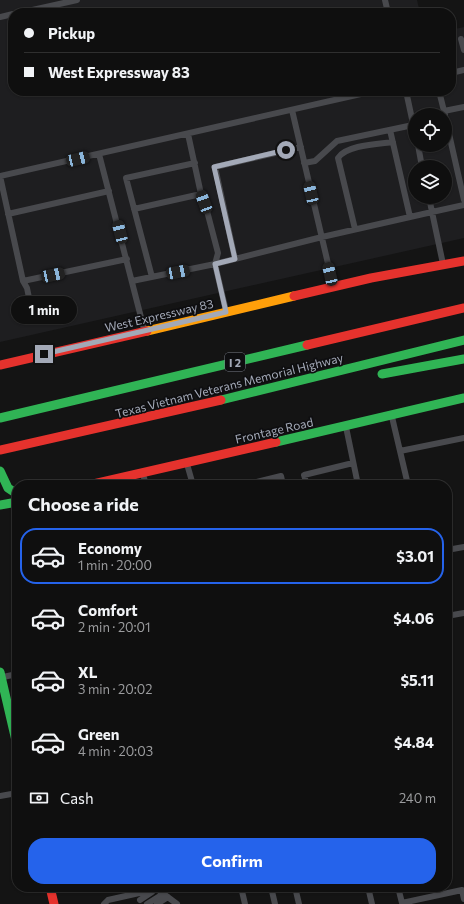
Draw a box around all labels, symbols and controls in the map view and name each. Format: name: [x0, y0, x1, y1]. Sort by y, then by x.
text: Pickup: [48, 24, 95, 42]
text: West Expressway 83: [48, 63, 190, 81]
map controls: [408, 108, 452, 204]
button: locate: [408, 108, 452, 152]
route start: [277, 141, 295, 159]
car: [65, 150, 91, 168]
button: layers: [408, 160, 452, 204]
car: [302, 180, 320, 206]
car: [194, 189, 214, 215]
car: [111, 219, 129, 245]
car: [321, 261, 339, 287]
car: [165, 264, 191, 280]
car: [40, 267, 66, 283]
callout: 1 min: [11, 296, 77, 324]
street label: West Expressway 83: [103, 296, 215, 334]
text: 1 min: [29, 302, 59, 318]
route end: [35, 345, 53, 363]
street label: Texas Vietnam Veterans Memorial Highway: [114, 350, 344, 420]
road number: I 2: [225, 353, 245, 371]
street label: Frontage Road: [234, 414, 314, 446]
text: Choose a ride: [28, 493, 139, 515]
icon: car: [30, 538, 66, 574]
text: Economy: [78, 539, 142, 557]
text: $3.01: [396, 547, 434, 565]
text: 1 min · 20:00: [78, 557, 152, 573]
icon: car: [30, 600, 66, 636]
text: Comfort: [78, 601, 138, 619]
text: $4.06: [393, 609, 434, 627]
text: 2 min · 20:01: [78, 619, 151, 635]
icon: car: [30, 662, 66, 698]
text: XL: [78, 663, 97, 681]
text: $5.11: [400, 671, 434, 689]
text: 3 min · 20:02: [78, 681, 152, 697]
icon: car: [30, 724, 66, 760]
text: Green: [78, 725, 119, 743]
text: $4.84: [394, 733, 434, 751]
text: 4 min · 20:03: [78, 743, 153, 759]
icon: cash: [28, 787, 50, 809]
text: Cash: [60, 789, 94, 807]
text: 240 m: [399, 790, 436, 806]
button: Confirm: [28, 838, 436, 884]

